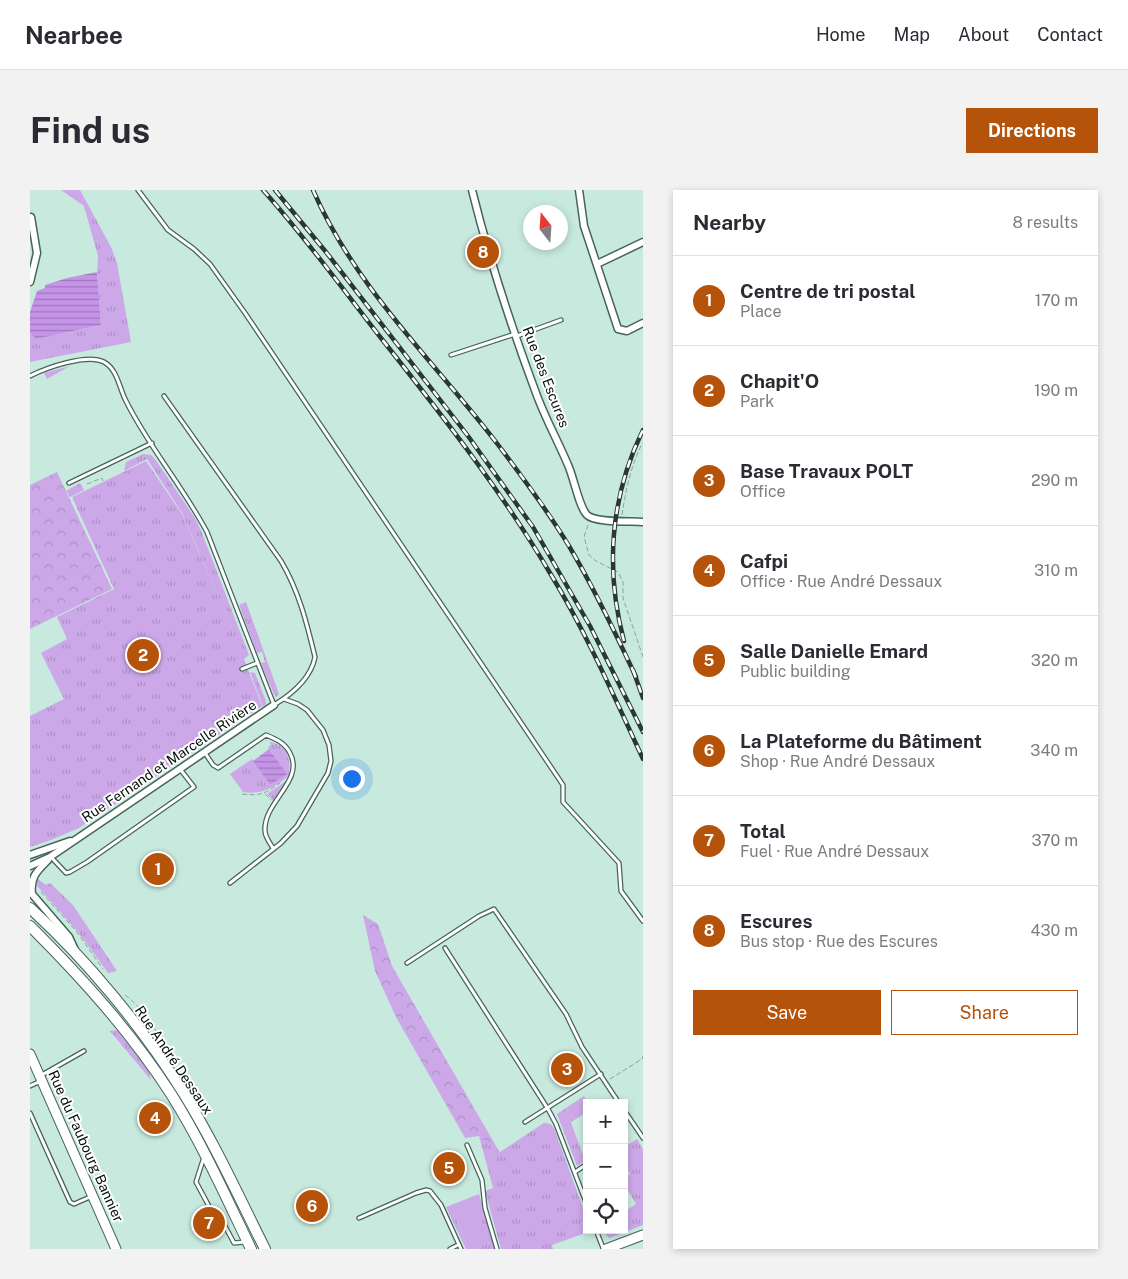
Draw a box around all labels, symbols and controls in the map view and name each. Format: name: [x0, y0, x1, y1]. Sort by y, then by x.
text: Nearbee: [25, 21, 123, 49]
text: Home: [816, 24, 866, 45]
text: Map: [894, 24, 930, 45]
text: About: [958, 24, 1009, 45]
text: Contact: [1037, 24, 1103, 45]
button: Directions: [966, 108, 1098, 153]
text: Find us: [30, 110, 150, 151]
north arrow: [523, 205, 568, 250]
text: Nearby: [693, 210, 766, 235]
text: 8 results: [1013, 213, 1078, 232]
pin: 8: [467, 233, 499, 271]
text: Centre de tri postal: [740, 280, 915, 302]
text: 1: [706, 291, 712, 310]
text: 170 m: [1035, 291, 1078, 310]
text: Place: [740, 302, 782, 321]
street label: Rue des Escures: [519, 324, 573, 430]
text: Chapit'O: [740, 370, 819, 392]
text: 2: [704, 381, 714, 400]
text: 190 m: [1034, 381, 1078, 400]
text: Park: [740, 392, 774, 411]
text: Base Travaux POLT: [740, 460, 913, 482]
text: 3: [704, 471, 714, 490]
text: 290 m: [1031, 471, 1078, 490]
text: Office: [740, 482, 786, 501]
text: Cafpi: [740, 550, 788, 572]
text: 4: [704, 561, 714, 580]
text: 310 m: [1034, 561, 1078, 580]
text: Office · Rue André Dessaux: [740, 572, 942, 591]
pin: 2: [127, 636, 159, 674]
text: Salle Danielle Emard: [740, 640, 928, 662]
text: 5: [704, 651, 714, 670]
text: 320 m: [1031, 651, 1078, 670]
text: Public building: [740, 662, 851, 681]
street label: Rue Fernand et Marcelle Rivière: [79, 697, 259, 825]
text: La Plateforme du Bâtiment: [740, 730, 982, 752]
text: 6: [704, 741, 714, 760]
text: 340 m: [1030, 741, 1078, 760]
text: Shop · Rue André Dessaux: [740, 752, 935, 771]
your location: [339, 766, 365, 792]
text: Total: [740, 820, 786, 842]
text: 7: [704, 831, 714, 850]
text: 370 m: [1031, 831, 1078, 850]
text: Fuel · Rue André Dessaux: [740, 842, 929, 861]
pin: 1: [142, 850, 174, 888]
text: Escures: [740, 910, 812, 932]
text: 8: [704, 921, 714, 940]
text: 430 m: [1030, 921, 1078, 940]
text: Bus stop · Rue des Escures: [740, 932, 938, 951]
button: Save: [693, 990, 881, 1035]
button: Share: [891, 990, 1078, 1035]
street label: Rue André Dessaux: [132, 1003, 216, 1117]
pin: 3: [551, 1050, 583, 1088]
street label: Rue du Faubourg Bannier: [45, 1068, 127, 1224]
pin: 4: [139, 1099, 171, 1137]
map controls: [583, 1099, 628, 1234]
button: +: [583, 1099, 628, 1144]
button: −: [583, 1144, 628, 1189]
pin: 5: [433, 1149, 465, 1187]
pin: 6: [296, 1187, 328, 1225]
button: locate: [583, 1189, 628, 1234]
pin: 7: [193, 1204, 225, 1242]

